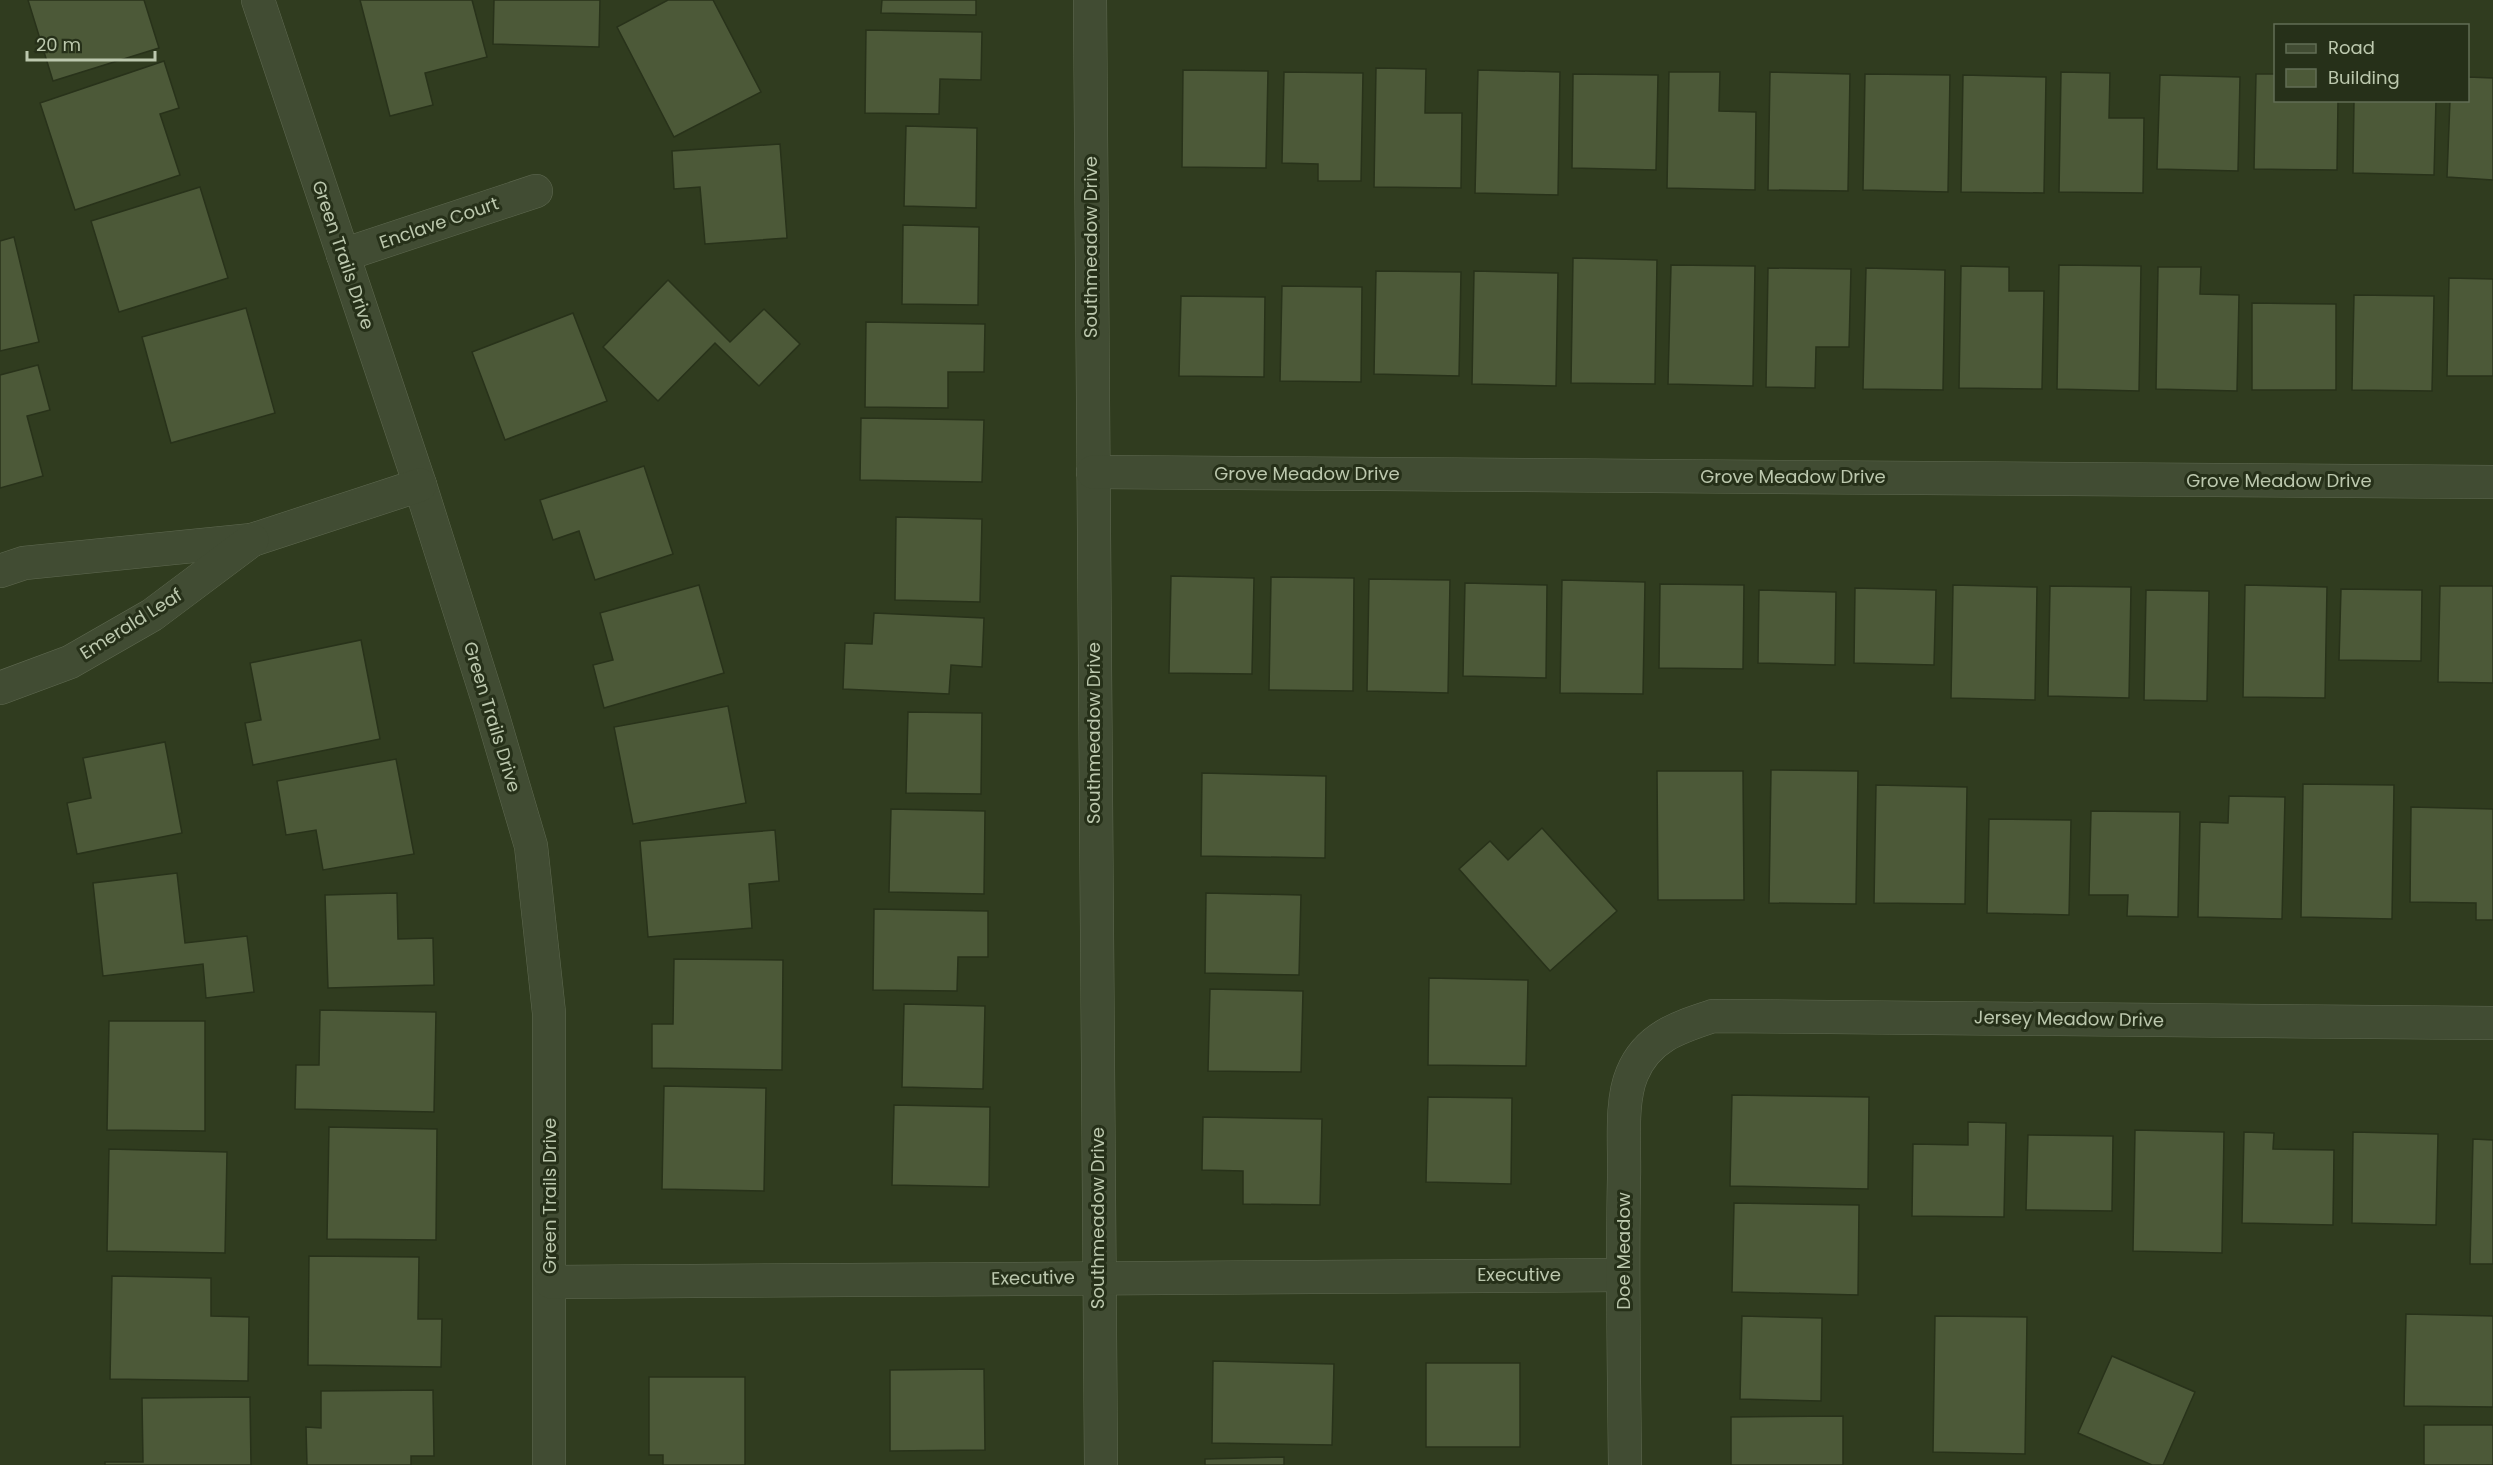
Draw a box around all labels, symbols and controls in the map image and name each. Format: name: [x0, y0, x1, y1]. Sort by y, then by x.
scale bar: [27, 24, 154, 62]
legend: [2274, 24, 2469, 102]
text: 20 m: [36, 32, 81, 57]
text: Road: [2328, 35, 2375, 60]
text: Building: [2328, 65, 2400, 90]
street label: Southmeadow Drive: [1078, 156, 1103, 338]
street label: Green Trails Drive: [306, 177, 381, 333]
street label: Enclave Court: [376, 190, 502, 255]
street label: Grove Meadow Drive: [1214, 461, 1400, 486]
street label: Grove Meadow Drive: [1700, 464, 1886, 489]
street label: Grove Meadow Drive: [2186, 468, 2372, 493]
street label: Emerald Leaf: [75, 582, 187, 665]
street label: Green Trails Drive: [458, 639, 527, 795]
street label: Southmeadow Drive: [1081, 642, 1106, 824]
street label: Jersey Meadow Drive: [1974, 1004, 2164, 1033]
street label: Green Trails Drive: [537, 1118, 562, 1274]
street label: Southmeadow Drive: [1085, 1127, 1110, 1309]
street label: Doe Meadow: [1611, 1192, 1636, 1310]
street label: Executive: [1477, 1262, 1561, 1287]
street label: Executive: [991, 1264, 1075, 1291]

